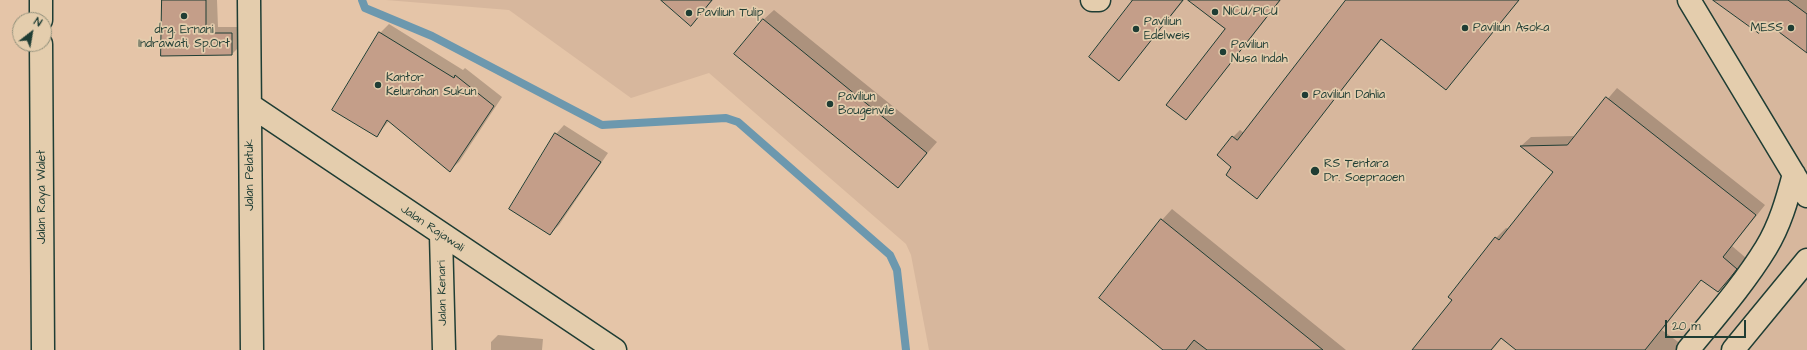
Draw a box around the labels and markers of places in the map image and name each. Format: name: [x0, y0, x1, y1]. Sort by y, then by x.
place label: NICU/PICU: [1223, 5, 1278, 19]
place label: Paviliun Tulip: [697, 6, 763, 20]
marker: NICU/PICU: [1210, 7, 1220, 17]
marker: Paviliun Tulip: [684, 8, 694, 18]
marker: drg. Ernani Indrawati, Sp.Ort: [179, 11, 189, 21]
place label: Paviliun Edelweis: [1144, 15, 1190, 43]
place label: Paviliun Asoka: [1473, 21, 1549, 35]
place label: MESS: [1751, 21, 1783, 35]
place label: drg. Ernani Indrawati, Sp.Ort: [138, 23, 230, 51]
marker: Paviliun Asoka: [1460, 23, 1470, 33]
marker: MESS: [1786, 23, 1796, 33]
marker: Paviliun Edelweis: [1131, 24, 1141, 34]
place label: Paviliun Nusa Indah: [1231, 38, 1288, 66]
marker: Paviliun Nusa Indah: [1218, 47, 1228, 57]
place label: Kantor Kelurahan Sukun: [386, 71, 477, 99]
marker: Kantor Kelurahan Sukun: [373, 80, 383, 90]
place label: Paviliun Dahlia: [1313, 88, 1385, 102]
place label: Paviliun Bougenvile: [838, 90, 894, 118]
marker: Paviliun Dahlia: [1300, 90, 1310, 100]
marker: Paviliun Bougenvile: [825, 99, 835, 109]
place label: RS Tentara Dr. Soepraoen: [1324, 157, 1404, 185]
marker: RS Tentara Dr. Soepraoen: [1309, 165, 1321, 177]

